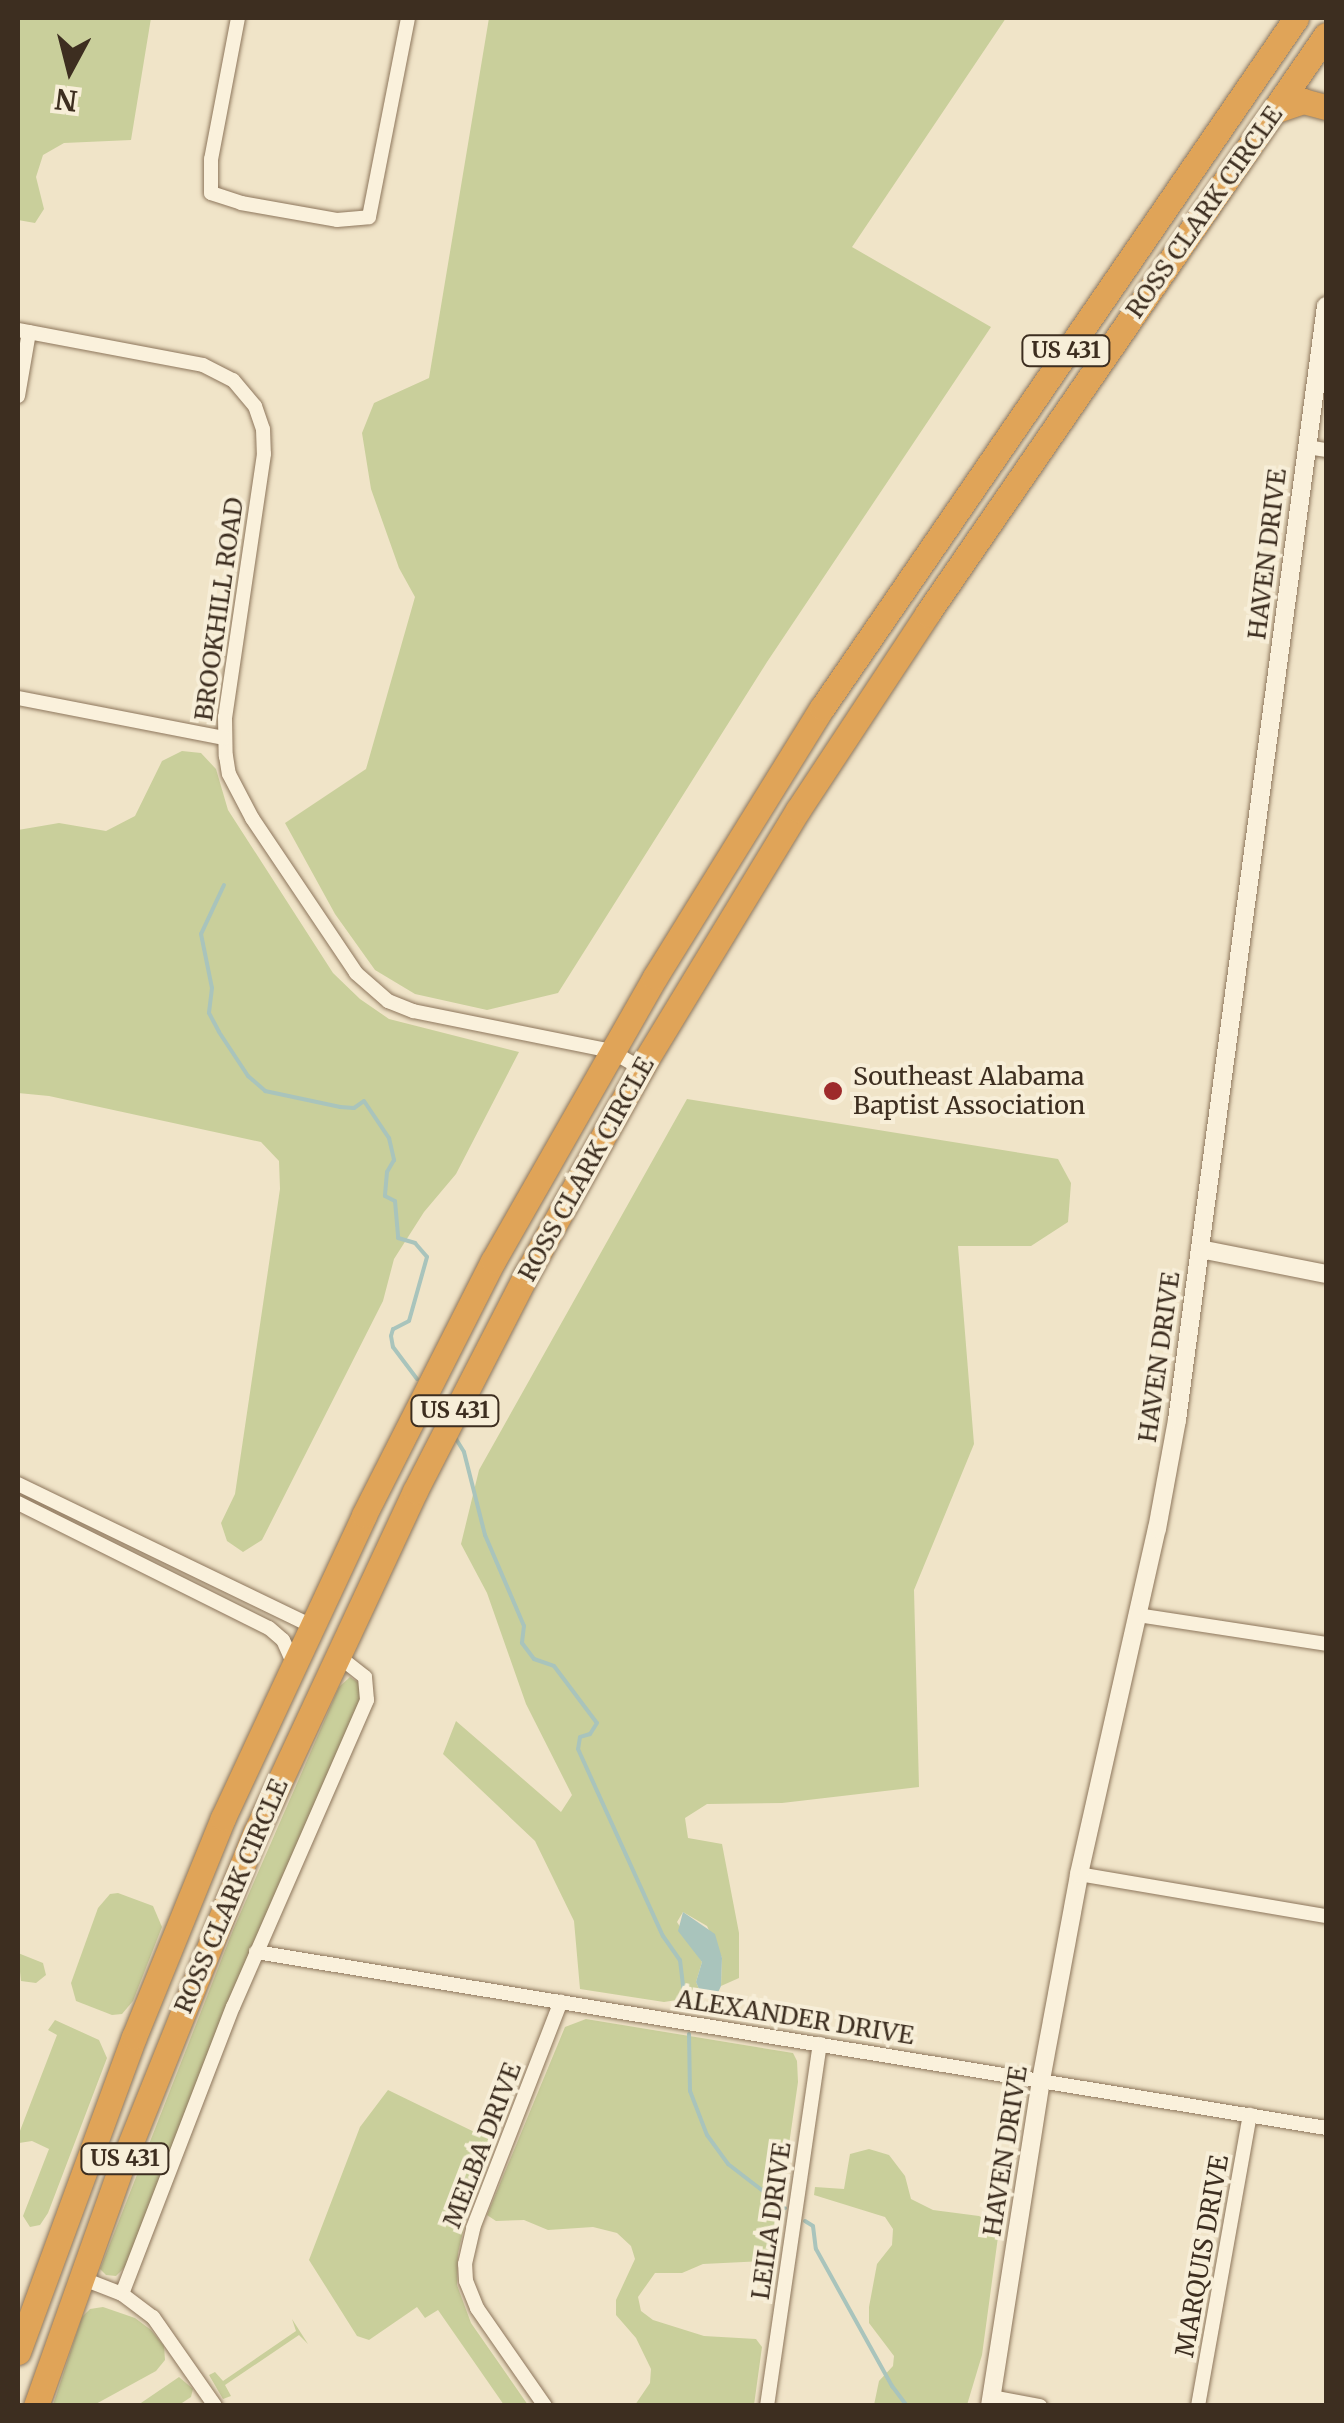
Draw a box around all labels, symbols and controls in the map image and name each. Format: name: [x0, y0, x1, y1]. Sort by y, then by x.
north arrow: [20, 20, 120, 120]
text: N: [53, 81, 80, 119]
street label: ROSS CLARK CIRCLE: [1120, 100, 1288, 324]
road number: US 431: [1021, 334, 1111, 368]
street label: HAVEN DRIVE: [1242, 467, 1292, 641]
street label: BROOKHILL ROAD: [188, 495, 250, 723]
street label: ROSS CLARK CIRCLE: [512, 1052, 660, 1286]
place label: Southeast Alabama Baptist Association: [853, 1062, 1085, 1121]
marker: Southeast Alabama Baptist Association: [822, 1080, 844, 1102]
street label: HAVEN DRIVE: [1132, 1270, 1186, 1444]
road number: US 431: [410, 1394, 500, 1428]
street label: ROSS CLARK CIRCLE: [168, 1774, 294, 2018]
street label: ALEXANDER DRIVE: [674, 1983, 916, 2051]
street label: MELBA DRIVE: [437, 2058, 527, 2232]
street label: HAVEN DRIVE: [977, 2064, 1033, 2238]
street label: LEILA DRIVE: [745, 2141, 797, 2301]
road number: US 431: [80, 2142, 170, 2176]
street label: MARQUIS DRIVE: [1169, 2153, 1235, 2359]

